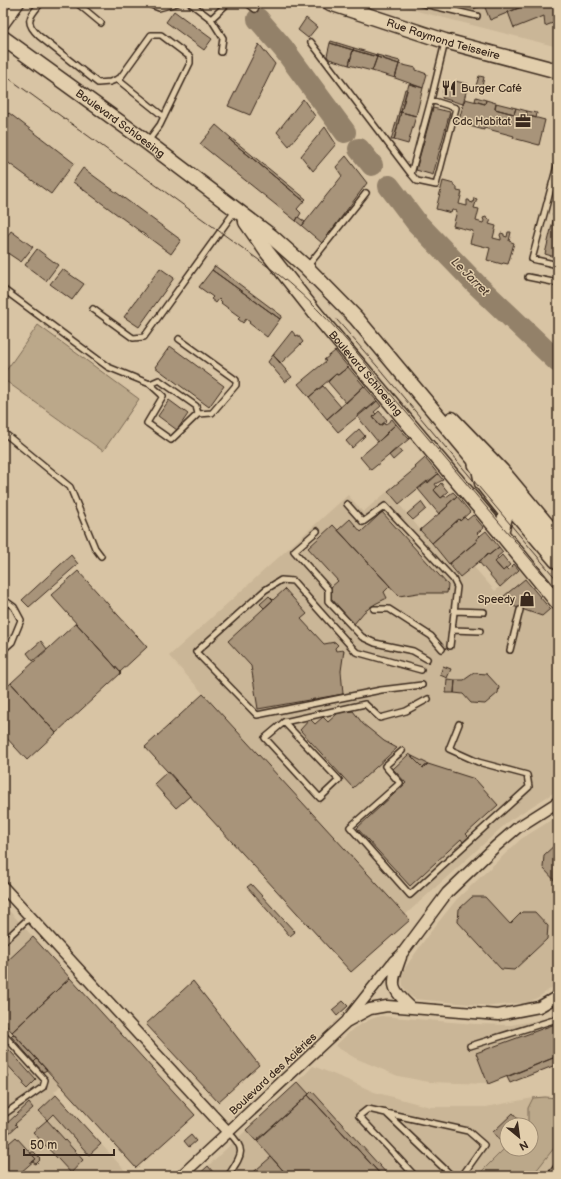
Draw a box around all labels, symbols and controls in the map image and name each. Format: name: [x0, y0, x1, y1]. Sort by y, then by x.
street label: Rue Raymond Teisseire: [385, 16, 502, 62]
restaurant icon: Burger Café: [440, 79, 458, 97]
place label: Burger Café: [461, 82, 522, 95]
street label: Boulevard Schloesing: [73, 86, 168, 160]
office icon: Cdc Habitat: [514, 112, 532, 130]
place label: Cdc Habitat: [452, 115, 512, 128]
water label: Le Jarret: [448, 255, 492, 299]
street label: Boulevard Schloesing: [326, 328, 406, 418]
shop icon: Speedy: [518, 590, 536, 608]
place label: Speedy: [478, 593, 515, 606]
street label: Boulevard des Aciéries: [227, 1030, 320, 1118]
north arrow: [499, 1117, 539, 1157]
scale bar: [24, 1131, 114, 1157]
text: 50 m: [30, 1138, 57, 1153]
text: N: [517, 1138, 530, 1153]

